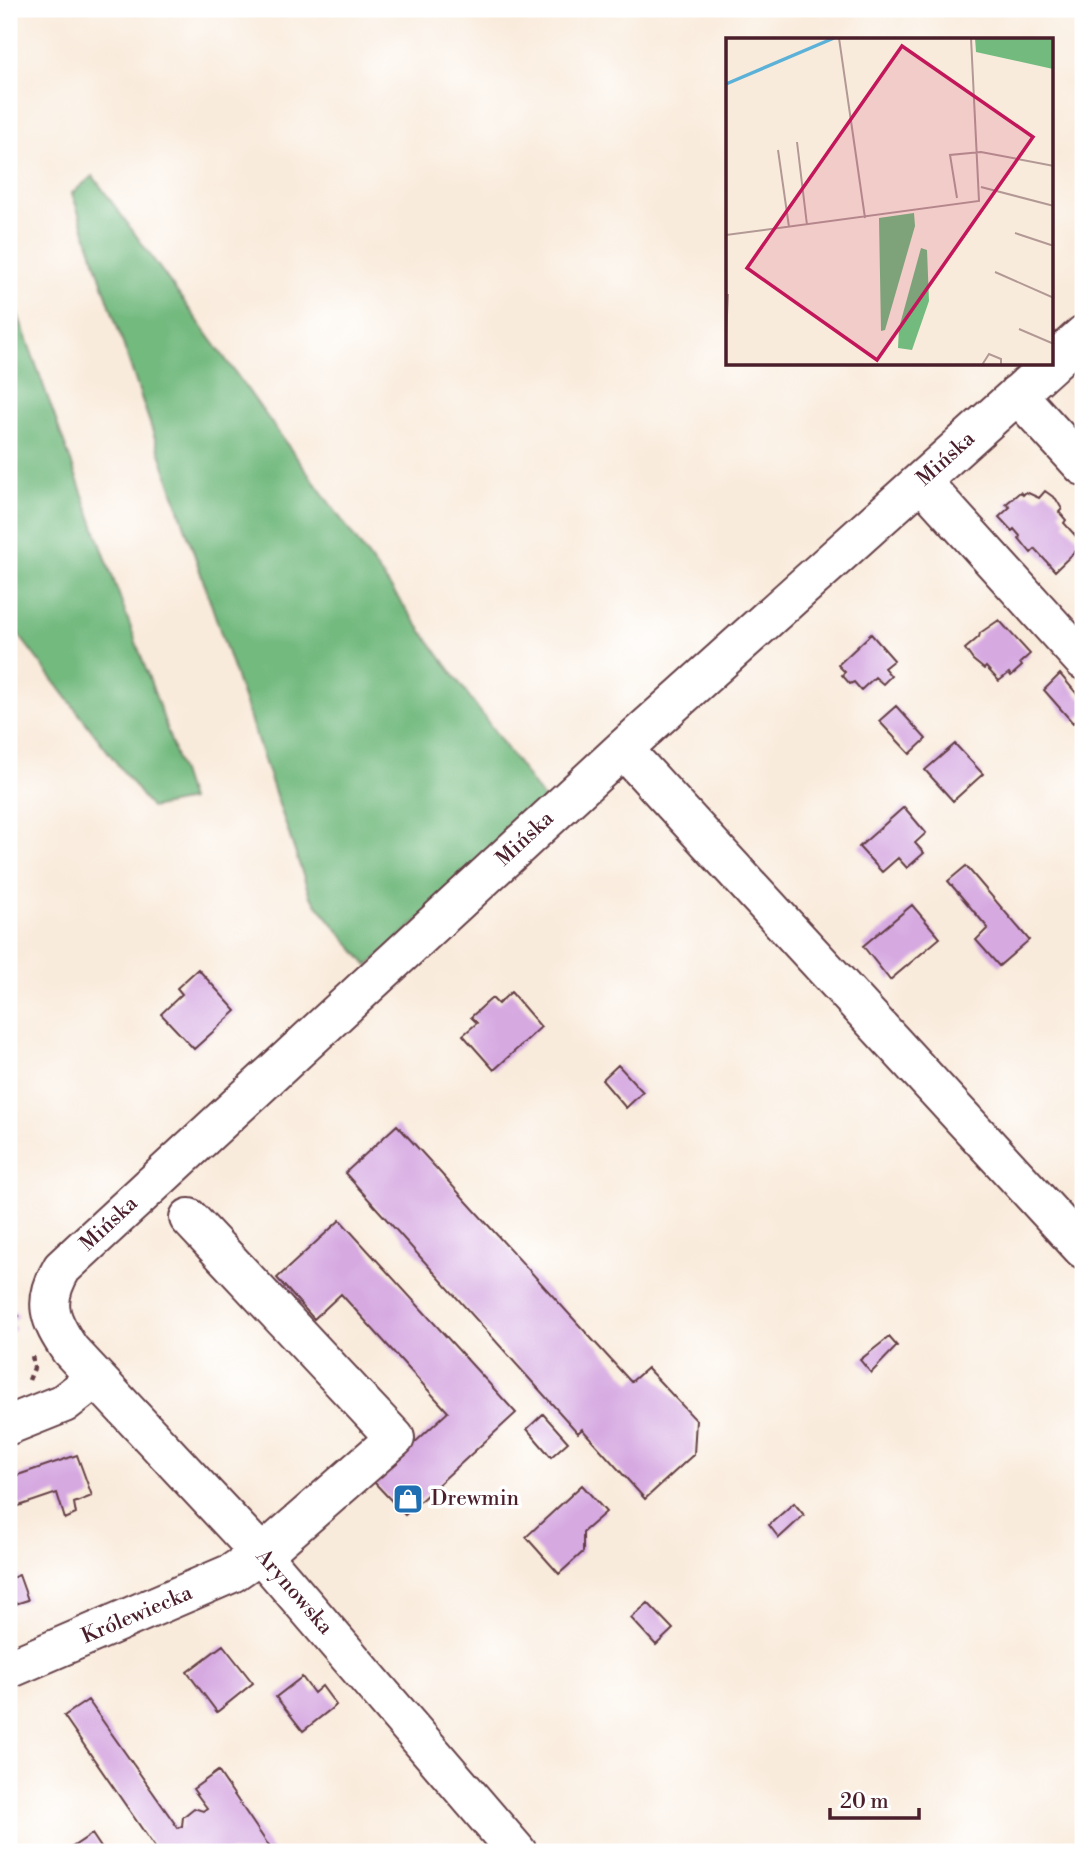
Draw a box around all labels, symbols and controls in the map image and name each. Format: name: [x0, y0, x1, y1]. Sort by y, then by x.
inset map: [726, 38, 1054, 366]
street label: Mińska: [911, 426, 981, 492]
street label: Mińska: [491, 806, 560, 872]
street label: Mińska: [75, 1191, 144, 1257]
shop icon: Drewmin: [391, 1482, 425, 1516]
place label: Drewmin: [431, 1486, 520, 1512]
street label: Arynowska: [249, 1543, 338, 1640]
street label: Królewiecka: [78, 1580, 197, 1650]
scale bar: [830, 1777, 919, 1821]
text: 20 m: [840, 1789, 889, 1815]

